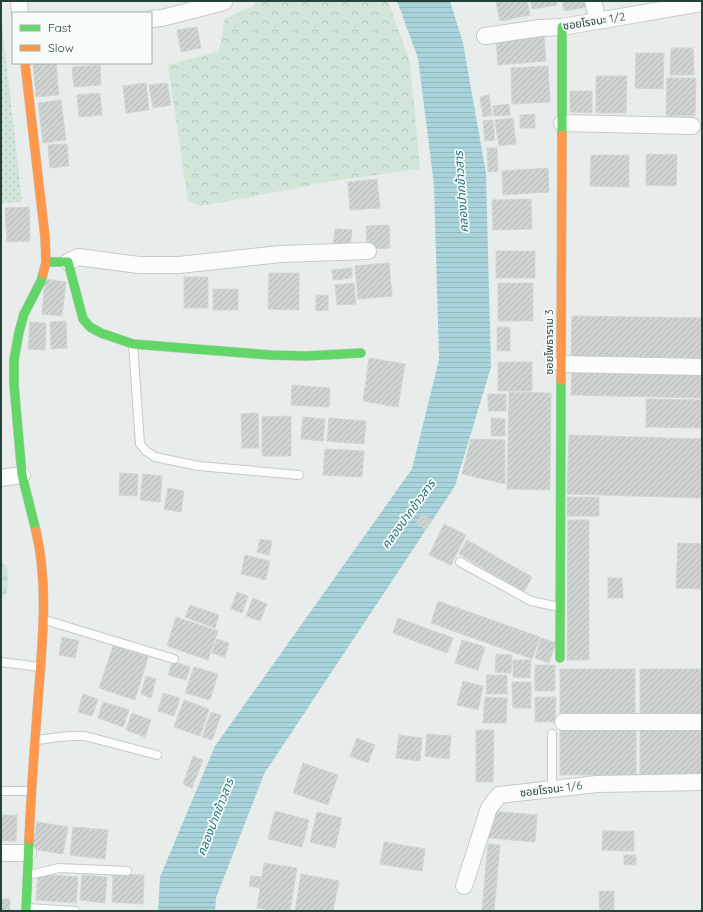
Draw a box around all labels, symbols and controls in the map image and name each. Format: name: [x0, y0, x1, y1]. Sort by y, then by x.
street label: ซอยโรจนะ 1/2: [562, 9, 626, 33]
legend: [12, 12, 152, 64]
text: Fast: [48, 20, 72, 35]
text: Slow: [48, 40, 74, 55]
water label: คลองปากข้าวสาร: [451, 150, 471, 233]
street label: ซอยโพธาราม 3: [542, 309, 556, 375]
water label: คลองปากข้าวสาร: [378, 476, 439, 552]
water label: คลองปากข้าวสาร: [193, 775, 237, 858]
street label: ซอยโรจนะ 1/6: [519, 778, 583, 800]

